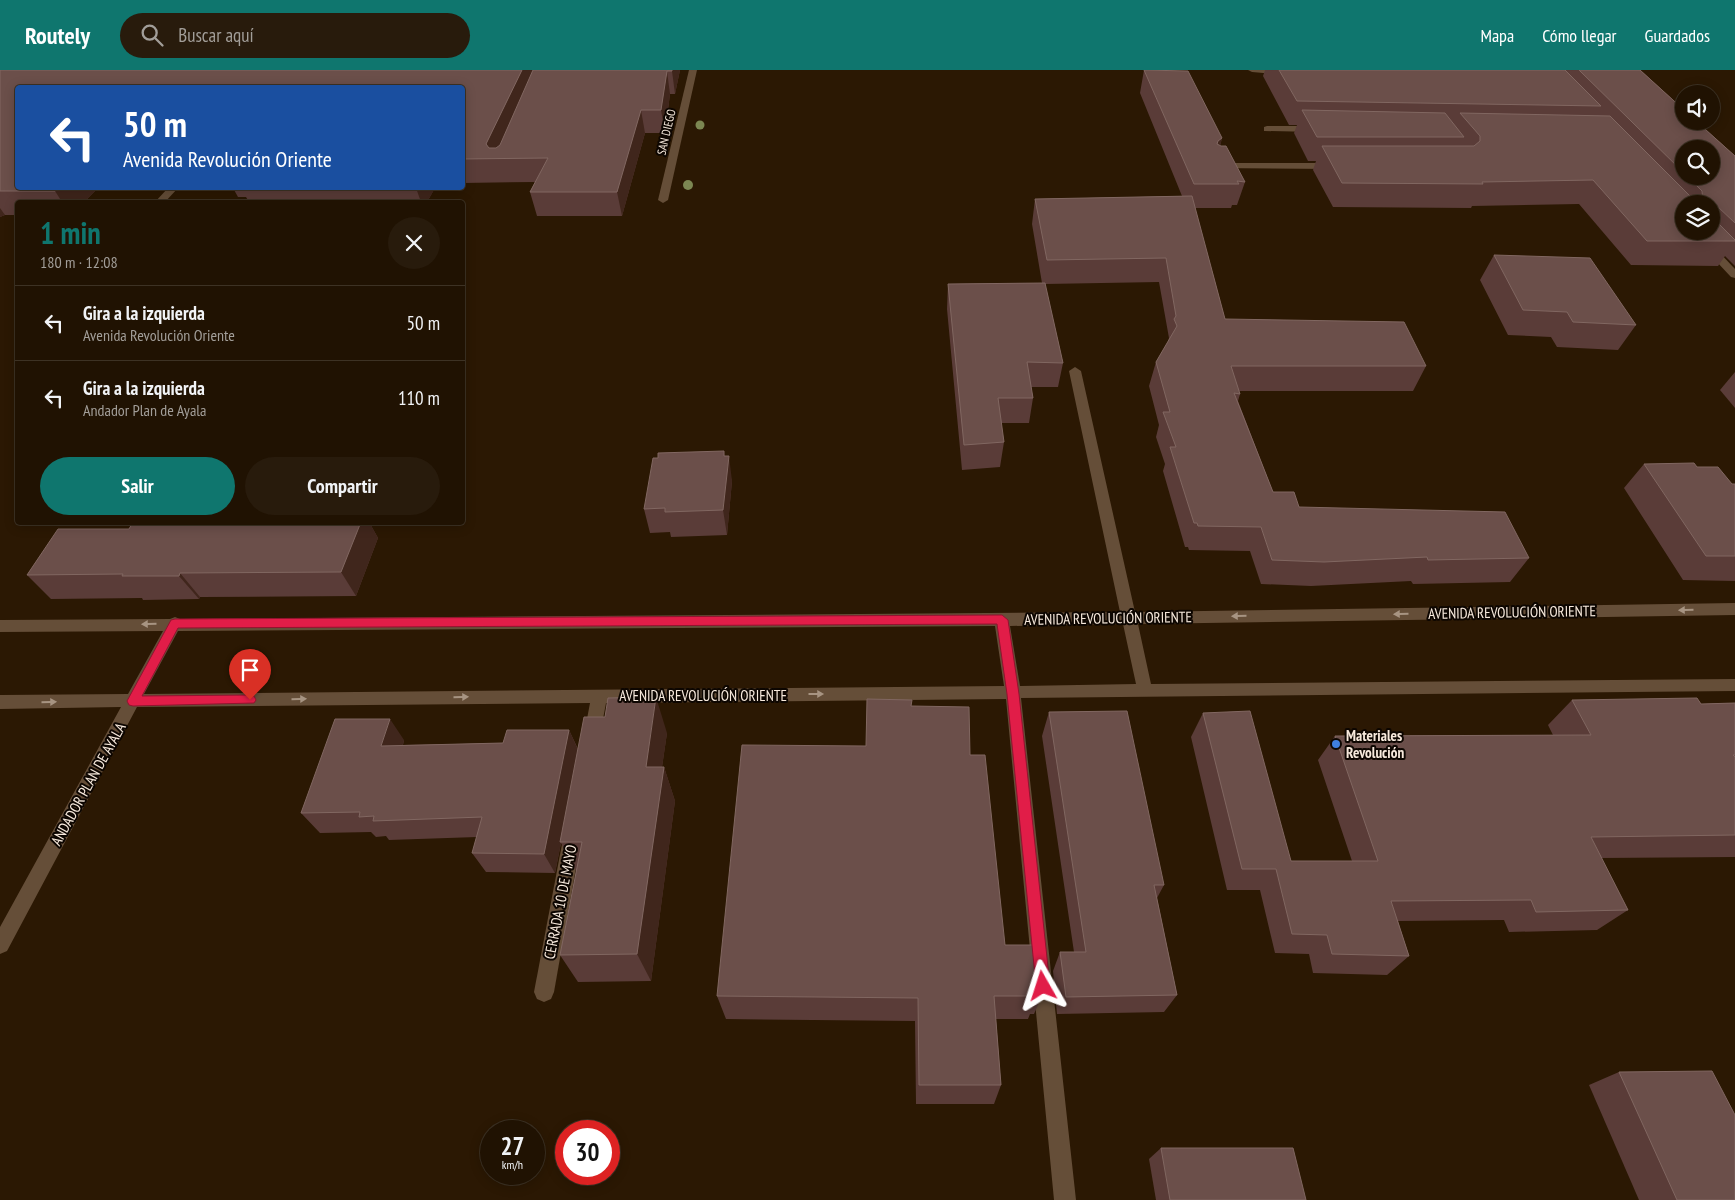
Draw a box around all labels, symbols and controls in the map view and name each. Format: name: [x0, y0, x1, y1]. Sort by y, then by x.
search box: [120, 13, 470, 58]
text: Routely: [25, 20, 90, 51]
icon: search: [138, 21, 166, 49]
text: Buscar aquí: [178, 23, 254, 47]
text: Mapa: [1480, 24, 1514, 47]
text: Cómo llegar: [1542, 24, 1617, 47]
text: Guardados: [1645, 24, 1710, 47]
map controls: [1675, 85, 1720, 240]
button: sound: [1675, 85, 1720, 130]
text: 50 m: [123, 101, 187, 147]
icon: left: [40, 105, 105, 170]
street label: SAN DIEGO: [653, 107, 679, 156]
button: search: [1675, 140, 1720, 185]
text: Avenida Revolución Oriente: [123, 145, 332, 173]
button: layers: [1675, 195, 1720, 240]
text: 1 min: [40, 213, 101, 252]
button: close: [388, 217, 440, 269]
text: 180 m · 12:08: [40, 252, 118, 272]
text: Gira a la izquierda: [83, 301, 205, 325]
icon: left: [40, 309, 68, 337]
text: 50 m: [407, 311, 440, 335]
text: Avenida Revolución Oriente: [83, 325, 235, 345]
text: Gira a la izquierda: [83, 376, 205, 400]
icon: left: [40, 384, 68, 412]
text: 110 m: [398, 386, 440, 410]
text: Andador Plan de Ayala: [83, 400, 206, 420]
button: Salir: [40, 457, 235, 515]
button: Compartir: [245, 457, 440, 515]
street label: AVENIDA REVOLUCIÓN ORIENTE: [1428, 601, 1596, 623]
one-way arrow: [1678, 606, 1694, 614]
street label: AVENIDA REVOLUCIÓN ORIENTE: [1024, 607, 1192, 629]
one-way arrow: [1393, 610, 1409, 618]
one-way arrow: [1231, 612, 1247, 620]
one-way arrow: [141, 620, 157, 628]
pin: [229, 649, 271, 700]
icon: arrive: [236, 656, 264, 684]
street label: AVENIDA REVOLUCIÓN ORIENTE: [619, 686, 787, 705]
one-way arrow: [808, 690, 824, 698]
one-way arrow: [453, 693, 469, 701]
one-way arrow: [291, 695, 307, 703]
one-way arrow: [41, 698, 57, 706]
street label: ANDADOR PLAN DE AYALA: [46, 718, 130, 849]
place label: Materiales Revolución: [1346, 726, 1404, 762]
marker: Materiales Revolución: [1330, 738, 1342, 750]
street label: CERRADA 10 DE MAYO: [540, 843, 580, 961]
position arrow: [1016, 959, 1068, 1011]
speed limit sign: 30: [555, 1120, 620, 1185]
text: 27: [501, 1130, 524, 1162]
text: km/h: [502, 1157, 523, 1172]

